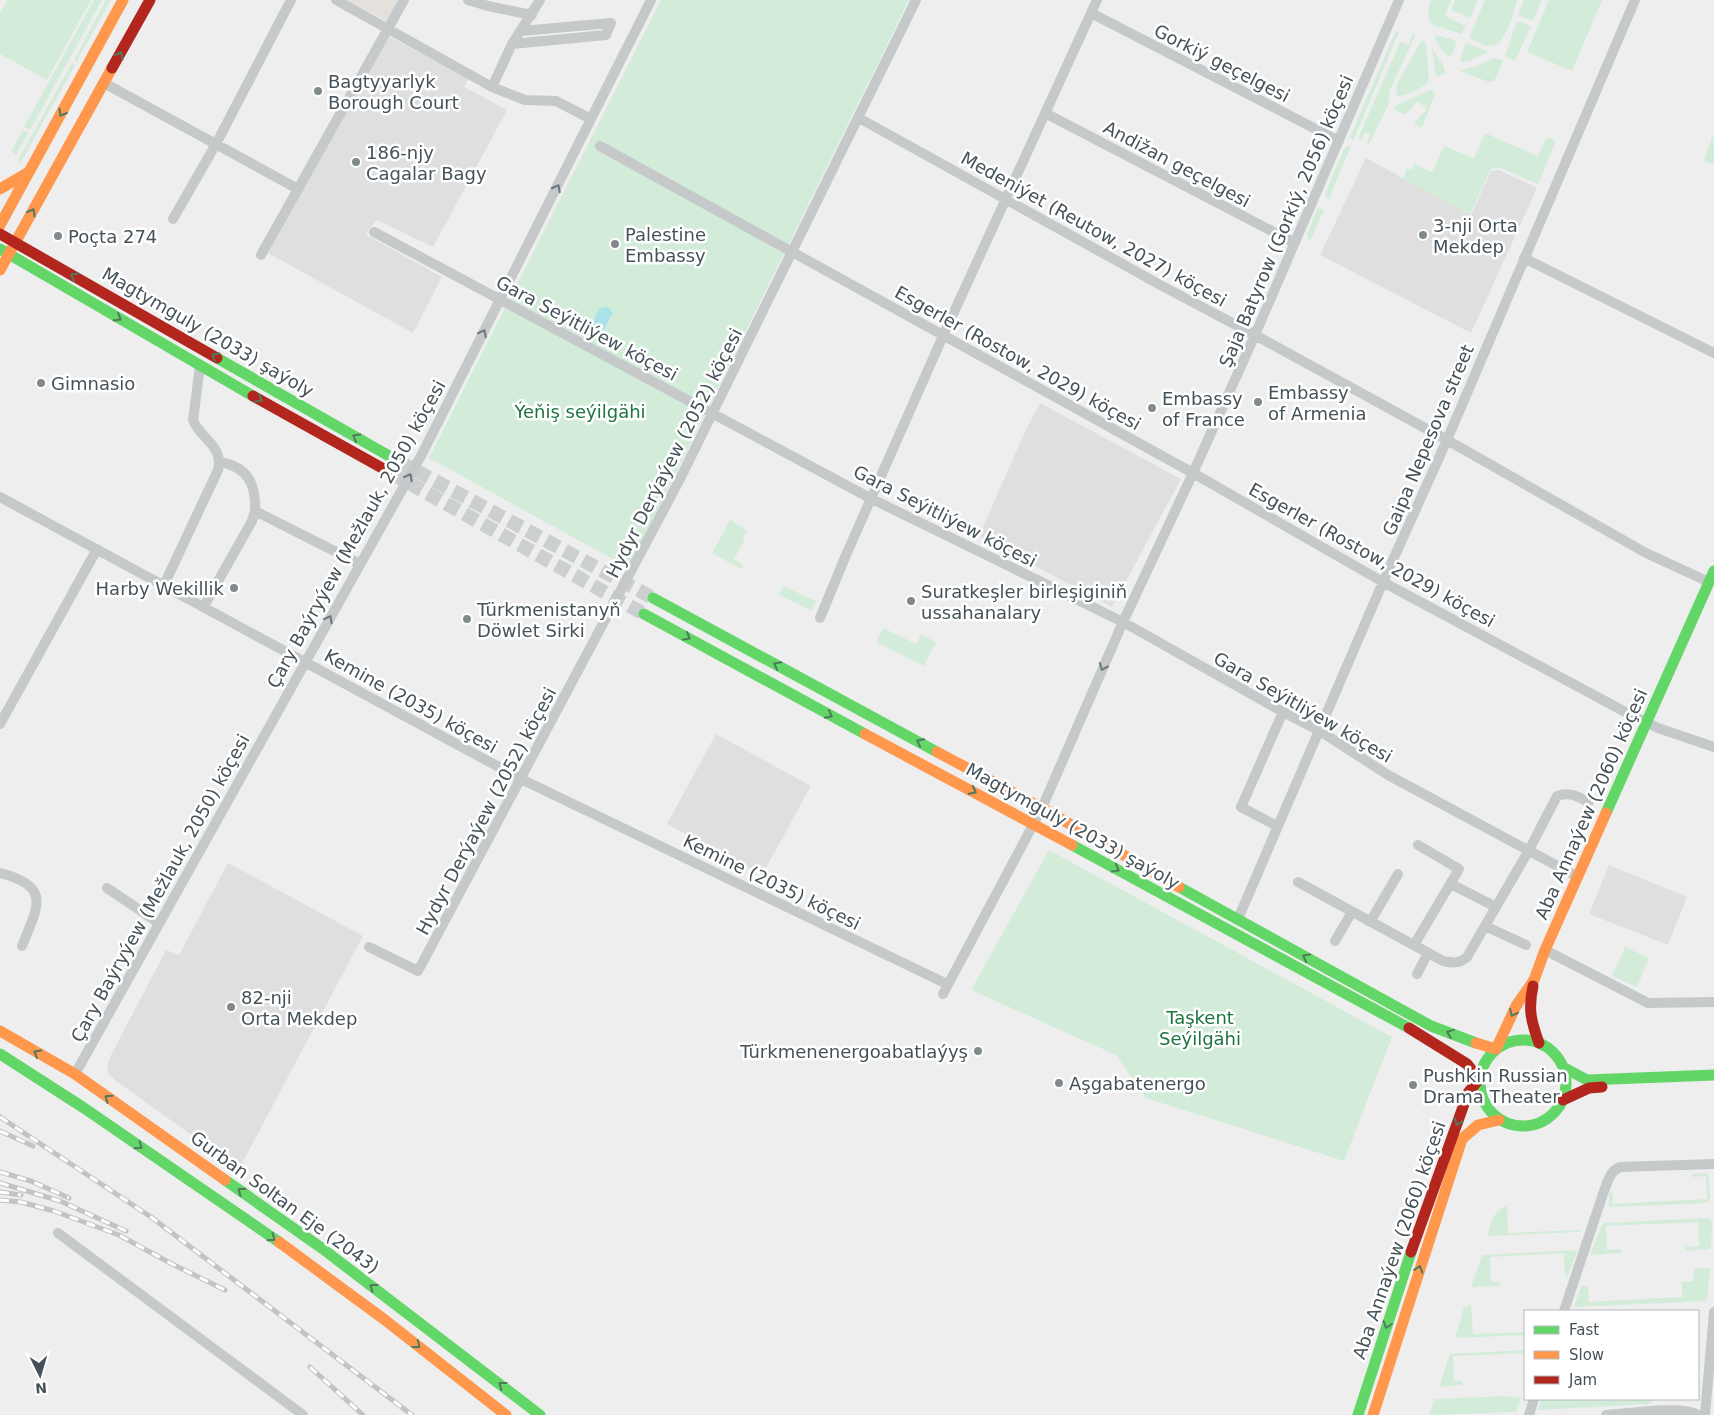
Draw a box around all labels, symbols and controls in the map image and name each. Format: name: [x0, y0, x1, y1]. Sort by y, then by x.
street label: Gorkiý geçelgesi: [1151, 20, 1293, 106]
one-way arrow: [114, 51, 124, 60]
place label: Bagtyyarlyk Borough Court: [328, 71, 459, 113]
street label: Şaja Batyrow (Gorkiý, 2056) köçesi: [1215, 72, 1357, 370]
marker: Bagtyyarlyk Borough Court: [312, 85, 324, 97]
one-way arrow: [58, 107, 68, 116]
street label: Andižan geçelgesi: [1100, 116, 1254, 212]
place label: 186-njy Cagalar Bagy: [366, 142, 487, 184]
street label: Medeniýet (Reutow, 2027) köçesi: [958, 147, 1230, 311]
marker: 186-njy Cagalar Bagy: [350, 156, 362, 168]
one-way arrow: [551, 184, 561, 193]
one-way arrow: [26, 208, 36, 217]
place label: 3-nji Orta Mekdep: [1433, 215, 1518, 257]
place label: Palestine Embassy: [625, 224, 706, 266]
place label: Poçta 274: [68, 226, 157, 247]
marker: 3-nji Orta Mekdep: [1417, 229, 1429, 241]
marker: Poçta 274: [52, 230, 64, 242]
marker: Palestine Embassy: [609, 238, 621, 250]
street label: Magtymguly (2033) şaýoly: [99, 263, 318, 401]
street label: Gara Seýitliýew köçesi: [493, 271, 681, 385]
one-way arrow: [70, 272, 79, 282]
street label: Esgerler (Rostow, 2029) köçesi: [891, 281, 1145, 435]
one-way arrow: [112, 311, 121, 321]
street label: Hydyr Derýaýew (2052) köçesi: [602, 325, 746, 581]
one-way arrow: [477, 329, 487, 338]
street label: Gaipa Nepesova street: [1378, 341, 1478, 539]
one-way arrow: [211, 353, 220, 363]
place label: Gimnasio: [51, 373, 135, 394]
street label: Çary Baýryýew (Mežlauk, 2050) köçesi: [262, 376, 450, 692]
marker: Gimnasio: [35, 377, 47, 389]
place label: Embassy of Armenia: [1268, 382, 1367, 424]
place label: Embassy of France: [1162, 388, 1245, 430]
one-way arrow: [253, 393, 262, 403]
marker: Embassy of Armenia: [1252, 396, 1264, 408]
park label: Ýeňiş seýilgähi: [513, 401, 646, 422]
marker: Embassy of France: [1146, 402, 1158, 414]
one-way arrow: [352, 433, 361, 443]
street label: Gara Seýitliýew köçesi: [850, 461, 1040, 571]
one-way arrow: [403, 474, 413, 483]
street label: Esgerler (Rostow, 2029) köçesi: [1245, 478, 1499, 632]
place label: Harby Wekillik: [96, 578, 225, 599]
place label: Suratkeşler birleşiginiň ussahanalary: [921, 581, 1127, 623]
marker: Harby Wekillik: [228, 582, 240, 594]
marker: Suratkeşler birleşiginiň ussahanalary: [905, 595, 917, 607]
place label: Türkmenistanyň Döwlet Sirki: [476, 599, 621, 641]
marker: Türkmenistanyň Döwlet Sirki: [461, 613, 473, 625]
one-way arrow: [323, 615, 333, 624]
one-way arrow: [681, 631, 690, 641]
street label: Kemine (2035) köçesi: [321, 645, 501, 757]
street label: Gara Seýitliýew köçesi: [1210, 647, 1396, 767]
one-way arrow: [773, 661, 782, 671]
one-way arrow: [1099, 662, 1110, 671]
street label: Hydyr Derýaýew (2052) köçesi: [412, 684, 560, 938]
street label: Aba Annaýew (2060) köçesi: [1530, 685, 1652, 923]
one-way arrow: [824, 709, 833, 719]
street label: Çary Baýryýew (Mežlauk, 2050) köçesi: [66, 730, 254, 1046]
one-way arrow: [916, 738, 925, 748]
street label: Magtymguly (2033) şaýoly: [963, 758, 1184, 894]
one-way arrow: [968, 785, 977, 795]
street label: Kemine (2035) köçesi: [680, 830, 864, 934]
one-way arrow: [1110, 863, 1119, 873]
one-way arrow: [1303, 953, 1312, 963]
place label: 82-nji Orta Mekdep: [241, 987, 357, 1029]
marker: 82-nji Orta Mekdep: [225, 1001, 237, 1013]
park label: Taşkent Seýilgähi: [1159, 1007, 1241, 1049]
one-way arrow: [1508, 1008, 1519, 1017]
one-way arrow: [1446, 1029, 1455, 1039]
place label: Türkmenenergoabatlaýyş: [739, 1041, 968, 1062]
marker: Türkmenenergoabatlaýyş: [972, 1045, 984, 1057]
one-way arrow: [34, 1049, 43, 1059]
place label: Pushkin Russian Drama Theater: [1423, 1065, 1568, 1107]
place label: Aşgabatenergo: [1069, 1073, 1206, 1094]
marker: Aşgabatenergo: [1053, 1077, 1065, 1089]
marker: Pushkin Russian Drama Theater: [1407, 1079, 1419, 1091]
one-way arrow: [104, 1095, 114, 1104]
street label: Aba Annaýew (2060) köçesi: [1348, 1118, 1450, 1362]
one-way arrow: [1453, 1118, 1463, 1126]
street label: Gurban Soltan Eje (2043): [187, 1126, 383, 1278]
one-way arrow: [133, 1140, 142, 1149]
one-way arrow: [237, 1188, 247, 1197]
one-way arrow: [267, 1232, 276, 1241]
one-way arrow: [1414, 1265, 1424, 1273]
one-way arrow: [370, 1284, 379, 1292]
legend: [1524, 1310, 1699, 1400]
one-way arrow: [1382, 1321, 1392, 1329]
text: Fast: [1569, 1321, 1599, 1339]
one-way arrow: [411, 1340, 420, 1348]
text: Slow: [1569, 1346, 1604, 1364]
north arrow: [15, 1350, 65, 1400]
text: Jam: [1568, 1371, 1597, 1389]
text: N: [35, 1379, 48, 1396]
one-way arrow: [499, 1383, 508, 1391]

